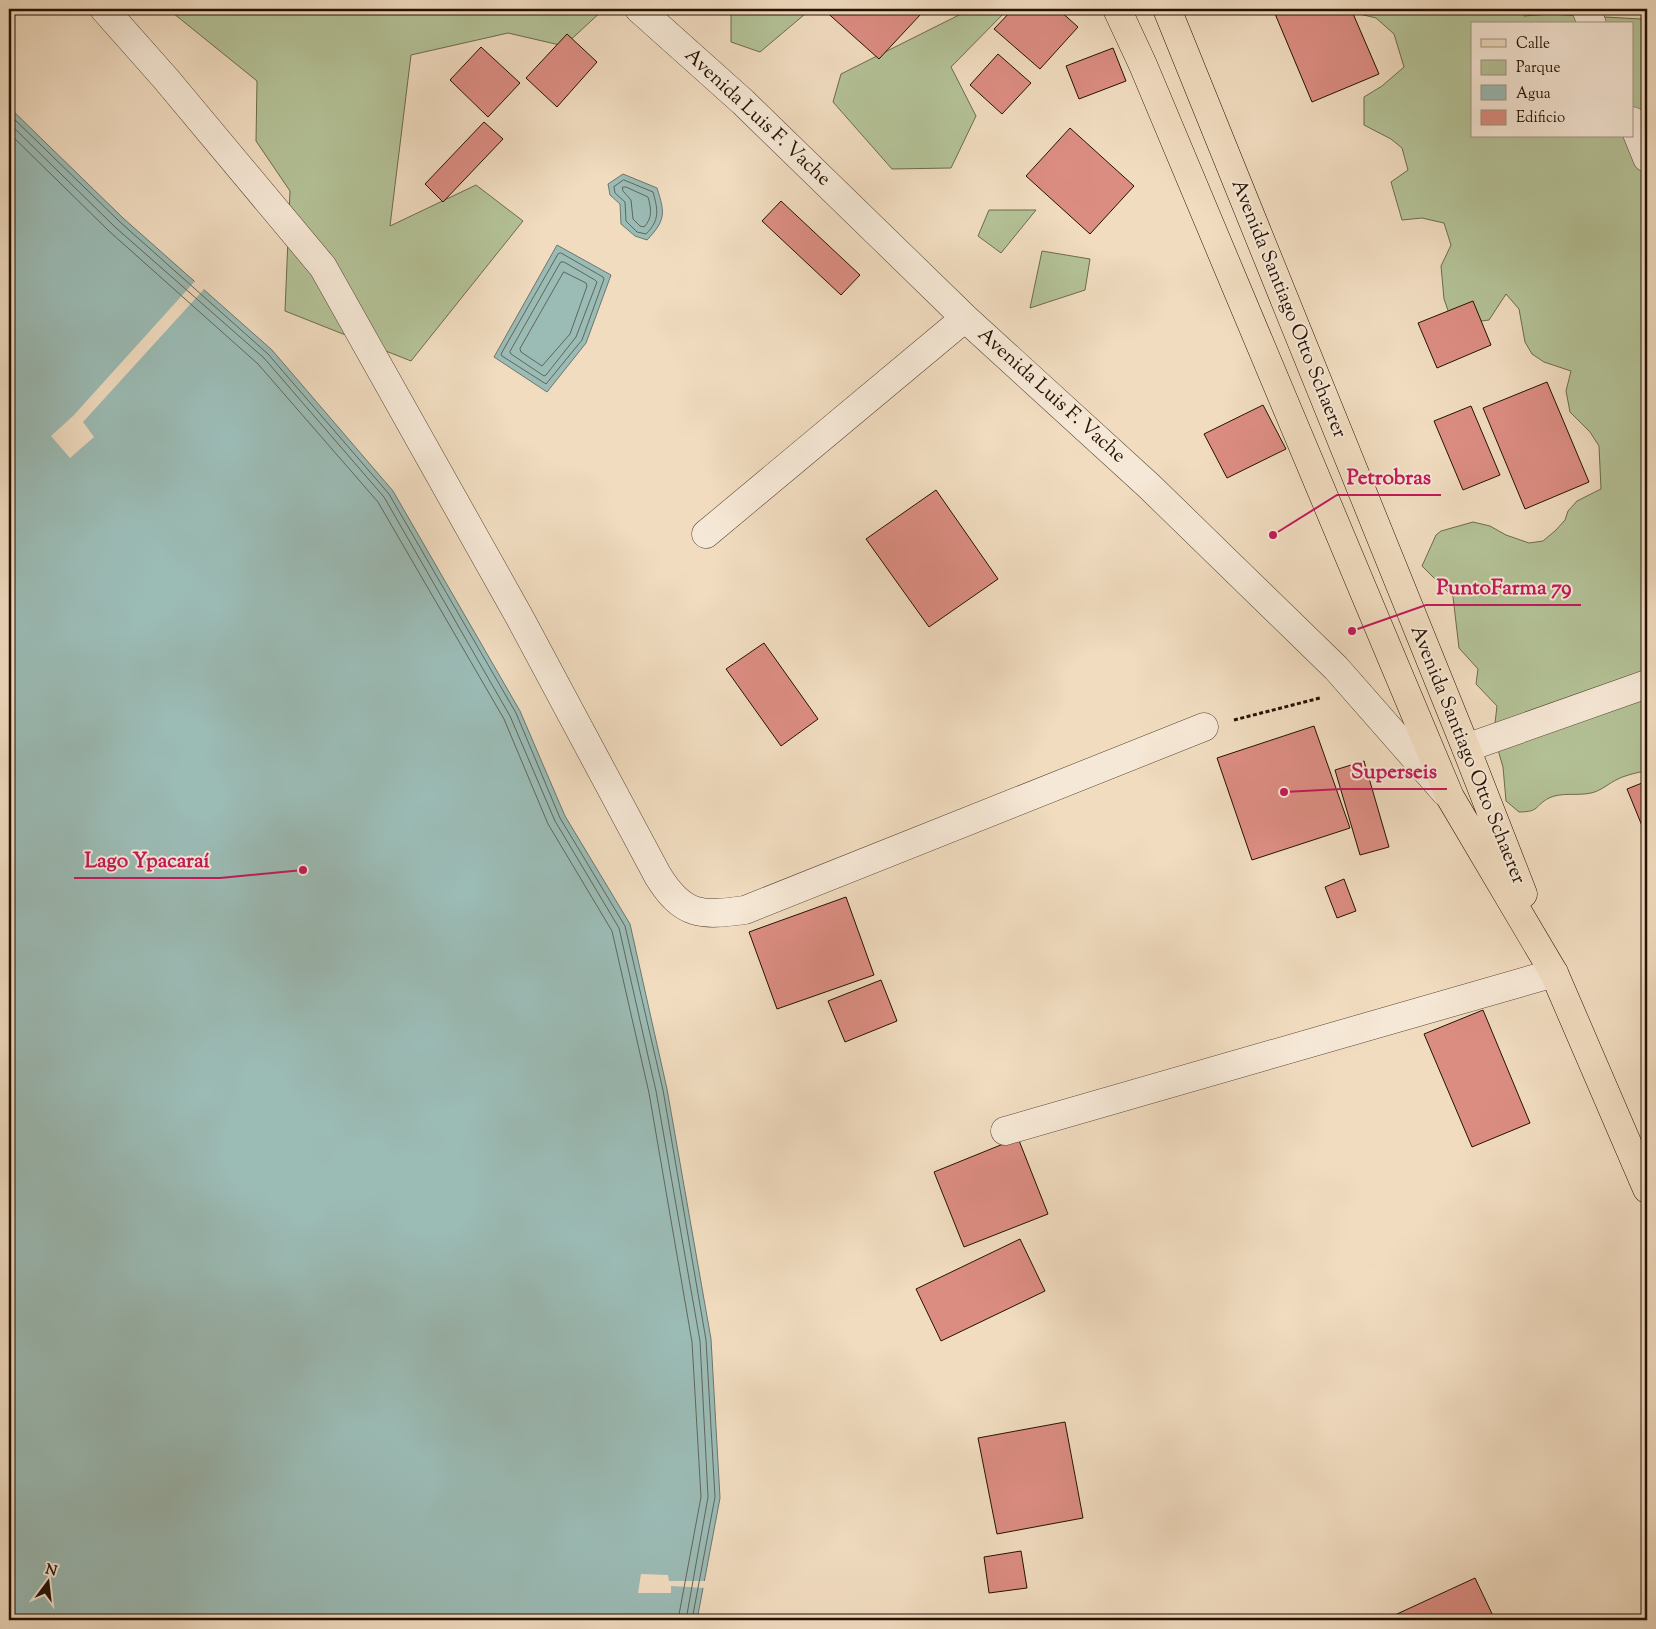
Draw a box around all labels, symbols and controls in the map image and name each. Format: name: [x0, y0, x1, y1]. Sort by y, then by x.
legend: [1471, 22, 1634, 138]
text: Calle: [1516, 34, 1550, 55]
street label: Avenida Luis F. Vache: [677, 42, 837, 194]
text: Parque: [1516, 58, 1560, 79]
text: Agua: [1516, 84, 1551, 105]
text: Edificio: [1516, 108, 1565, 129]
street label: Avenida Santiago Otto Schaerer: [1223, 175, 1353, 443]
street label: Avenida Luis F. Vache: [970, 321, 1132, 471]
callout: Petrobras: [1337, 459, 1441, 495]
text: Petrobras: [1347, 464, 1431, 494]
callout: PuntoFarma 79: [1426, 569, 1581, 605]
text: PuntoFarma 79: [1437, 574, 1571, 604]
street label: Avenida Santiago Otto Schaerer: [1402, 621, 1532, 889]
callout: Superseis: [1341, 753, 1447, 789]
text: Superseis: [1351, 758, 1437, 788]
callout: Lago Ypacaraí: [74, 842, 220, 878]
text: Lago Ypacaraí: [84, 847, 210, 877]
north arrow: [22, 1556, 72, 1606]
text: N: [43, 1560, 59, 1582]

